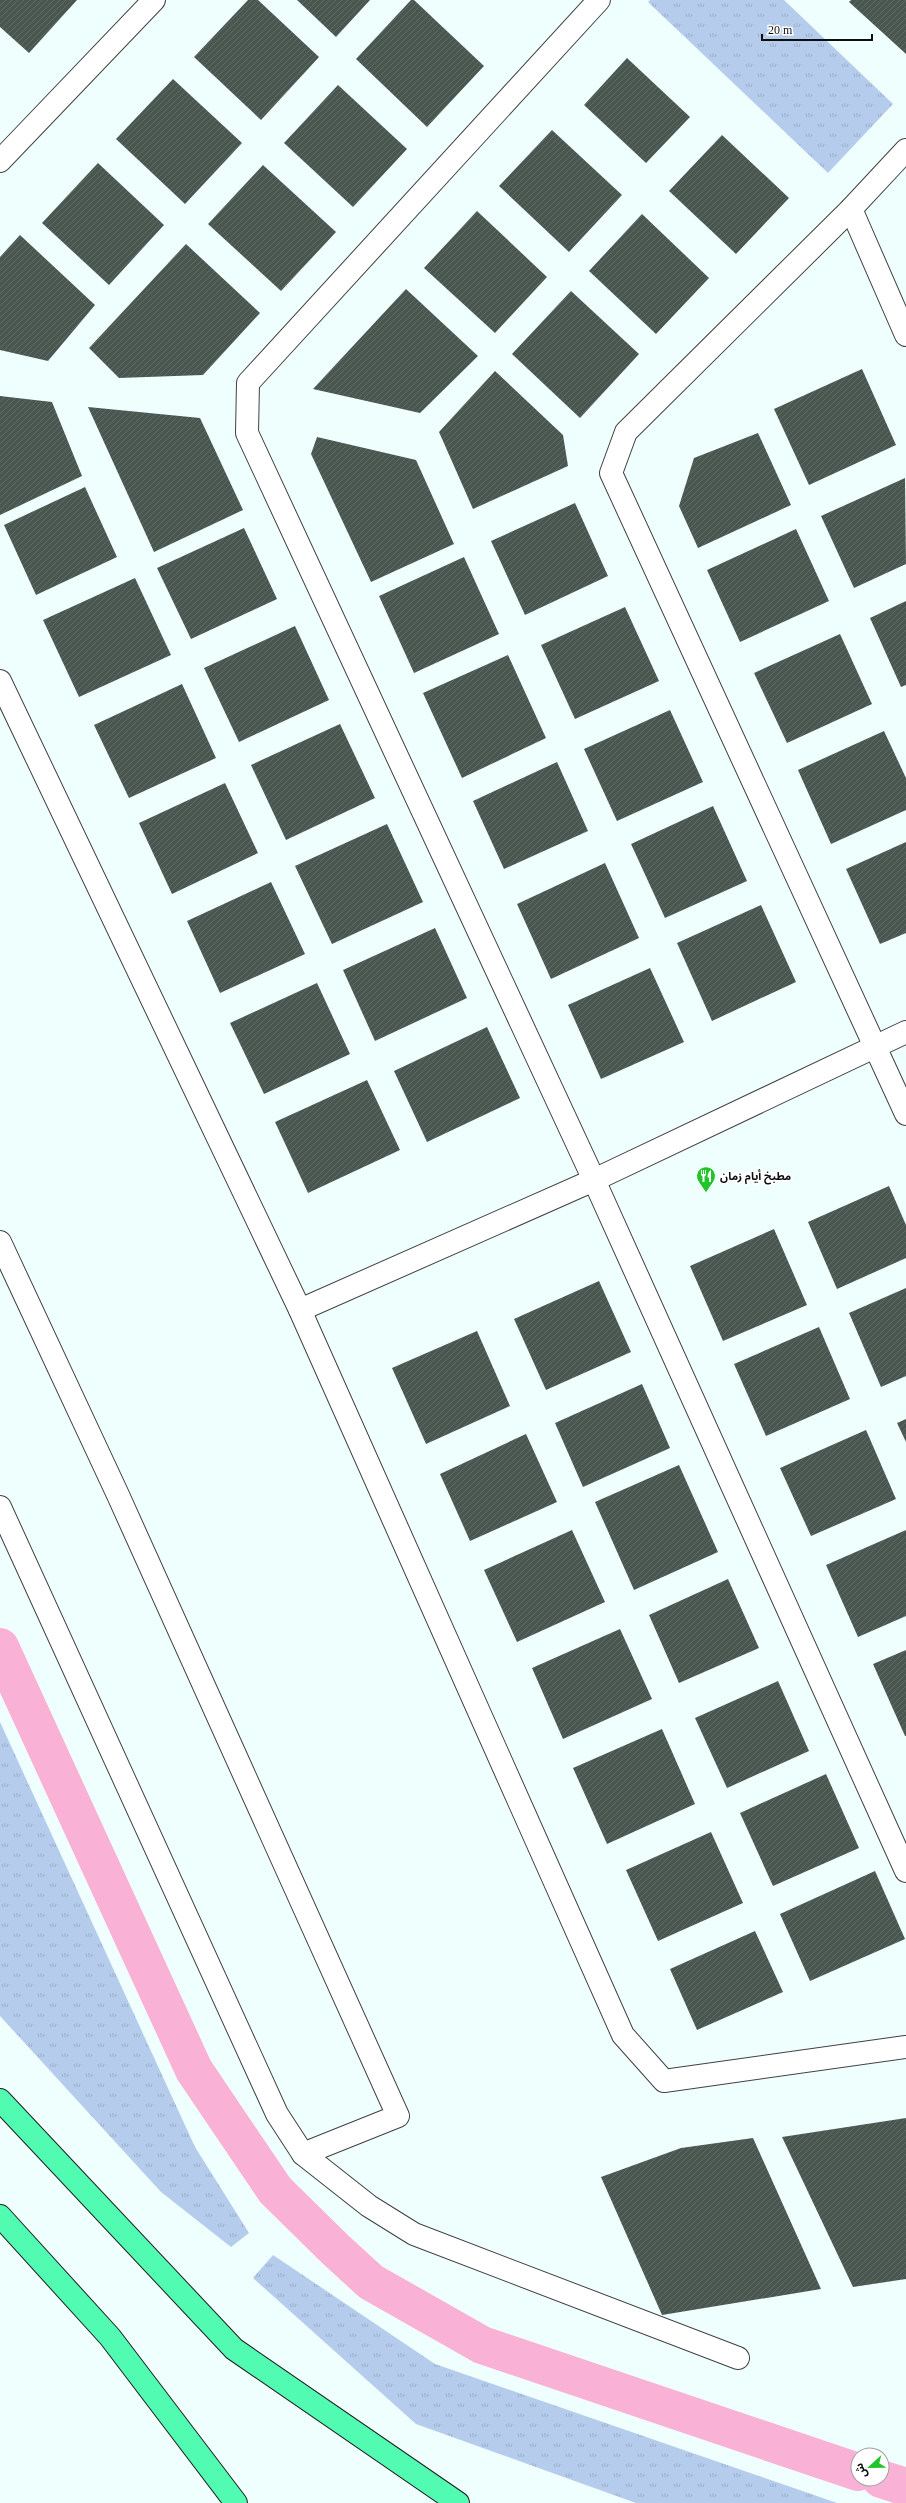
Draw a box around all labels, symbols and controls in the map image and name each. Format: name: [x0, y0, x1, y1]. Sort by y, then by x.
scale bar: [762, 16, 872, 42]
text: 20 m: [768, 23, 793, 37]
restaurant icon: مطبخ أيام زمان: [695, 1165, 717, 1193]
place label: مطبخ أيام زمان: [720, 1169, 791, 1185]
north arrow: [850, 2447, 890, 2487]
text: ش: [852, 2461, 870, 2480]

